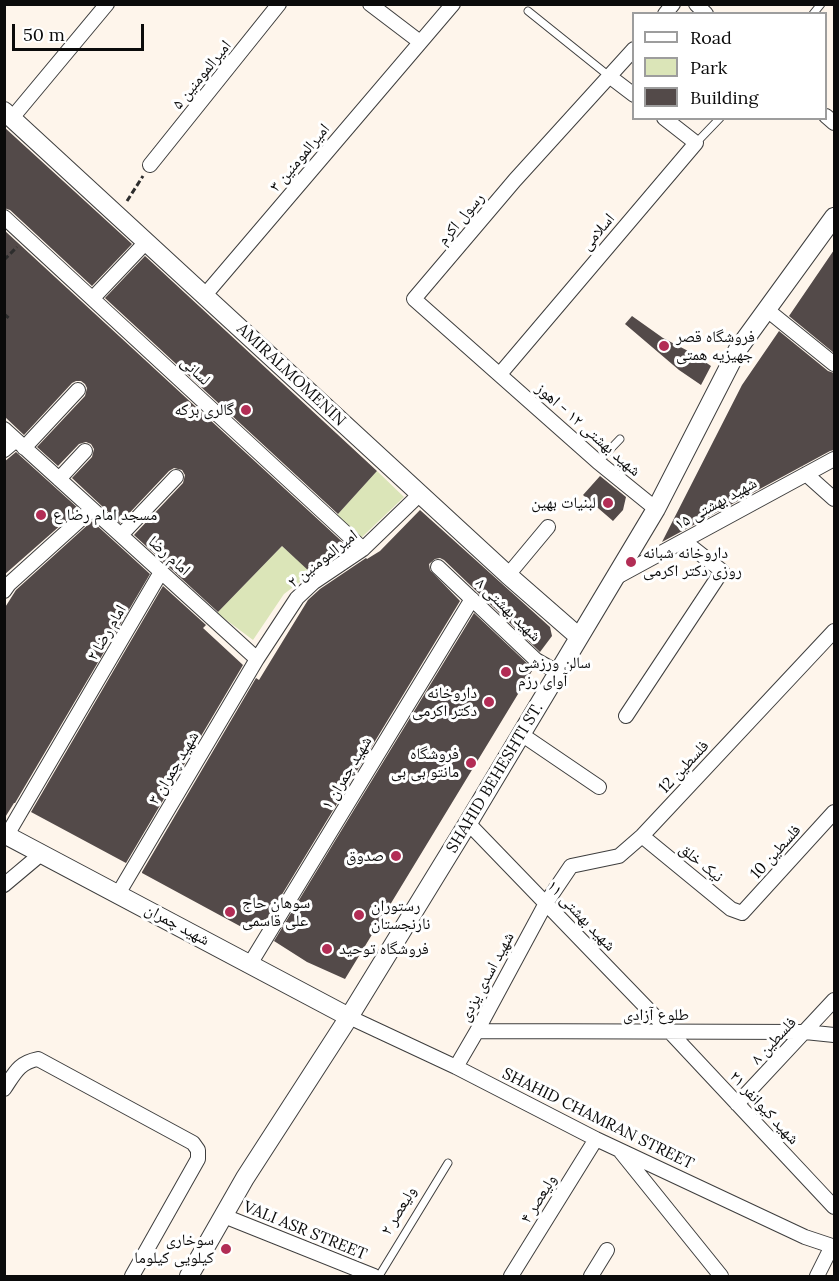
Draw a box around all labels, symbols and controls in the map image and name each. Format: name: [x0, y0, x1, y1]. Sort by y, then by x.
scale bar: [15, 12, 147, 50]
legend: [632, 12, 827, 120]
text: 50 m: [23, 23, 65, 46]
text: Road: [690, 26, 732, 49]
street label: امیرالمومنین ۵: [168, 37, 236, 113]
text: Park: [690, 56, 727, 79]
text: Building: [690, 86, 758, 109]
street label: امیرالمومنین ۳: [266, 120, 334, 196]
street label: رسول اکرم: [434, 189, 488, 249]
street label: اسلامی: [577, 210, 619, 254]
street label: AMIRALMOMENIN: [233, 320, 349, 430]
place label: فروشگاه قصر جهیزیه همتی: [676, 327, 755, 365]
marker: فروشگاه قصر جهیزیه همتی: [657, 339, 671, 353]
street label: لسانی: [176, 353, 214, 389]
street label: شهید بهشتی ۱۲ - اهوز: [532, 379, 644, 481]
place label: گالری برکه: [175, 400, 234, 420]
marker: گالری برکه: [239, 403, 253, 417]
street label: شهید بهشتی ۱۵: [672, 474, 760, 534]
place label: لبنیات بهین: [531, 493, 596, 513]
marker: لبنیات بهین: [601, 496, 615, 510]
place label: مسجد امام رضا ع: [53, 505, 157, 525]
marker: مسجد امام رضا ع: [34, 508, 48, 522]
street label: امیرالمومنین ۲: [284, 526, 362, 592]
street label: امام رضا: [144, 532, 194, 580]
place label: داروخانه شبانه روزی دکتر اکرمی: [643, 543, 742, 581]
marker: داروخانه شبانه روزی دکتر اکرمی: [624, 555, 638, 569]
street label: شهید بهشتی ۸: [471, 574, 545, 646]
street label: امام رضا ۲: [83, 602, 131, 664]
place label: سالن ورزشی آوای رزم: [518, 653, 591, 691]
marker: سالن ورزشی آوای رزم: [499, 665, 513, 679]
place label: داروخانه دکتر اکرمی: [412, 683, 477, 721]
marker: داروخانه دکتر اکرمی: [482, 695, 496, 709]
street label: SHAHID BEHESHTI ST.: [443, 700, 547, 856]
street label: شهید چمران ۳: [145, 728, 203, 808]
street label: شهید چمران ۱: [318, 733, 376, 813]
street label: فلسطین 12: [655, 737, 713, 797]
place label: فروشگاه مانتو بی بی: [391, 744, 459, 782]
marker: فروشگاه مانتو بی بی: [464, 756, 478, 770]
street label: فلسطین 10: [747, 821, 805, 883]
street label: نیک خلق: [675, 839, 727, 887]
place label: صدوق: [346, 846, 384, 866]
marker: صدوق: [389, 849, 403, 863]
street label: شهید بهشتی ۱۱: [543, 877, 619, 955]
place label: سوهان حاج علی قاسمی: [242, 893, 310, 931]
place label: رستوران نارنجستان: [371, 896, 430, 934]
street label: شهید چمران: [141, 900, 213, 950]
marker: سوهان حاج علی قاسمی: [223, 905, 237, 919]
marker: رستوران نارنجستان: [352, 908, 366, 922]
street label: شهید اسدی یزدی: [455, 929, 519, 1025]
place label: فروشگاه توحید: [339, 939, 429, 959]
marker: فروشگاه توحید: [320, 942, 334, 956]
street label: طلوع آزادی: [623, 1005, 689, 1025]
street label: فلسطین ۸: [747, 1013, 801, 1069]
street label: SHAHID CHAMRAN STREET: [499, 1064, 697, 1174]
street label: شهید کیوانفر ۲۱: [725, 1067, 803, 1149]
street label: ولیعصر ۴: [517, 1171, 561, 1227]
street label: ولیعصر ۲: [377, 1183, 421, 1239]
street label: VALI ASR STREET: [240, 1197, 370, 1265]
place label: سوخاری کیلویی کیلوما: [134, 1230, 214, 1268]
marker: سوخاری کیلویی کیلوما: [219, 1242, 233, 1256]

